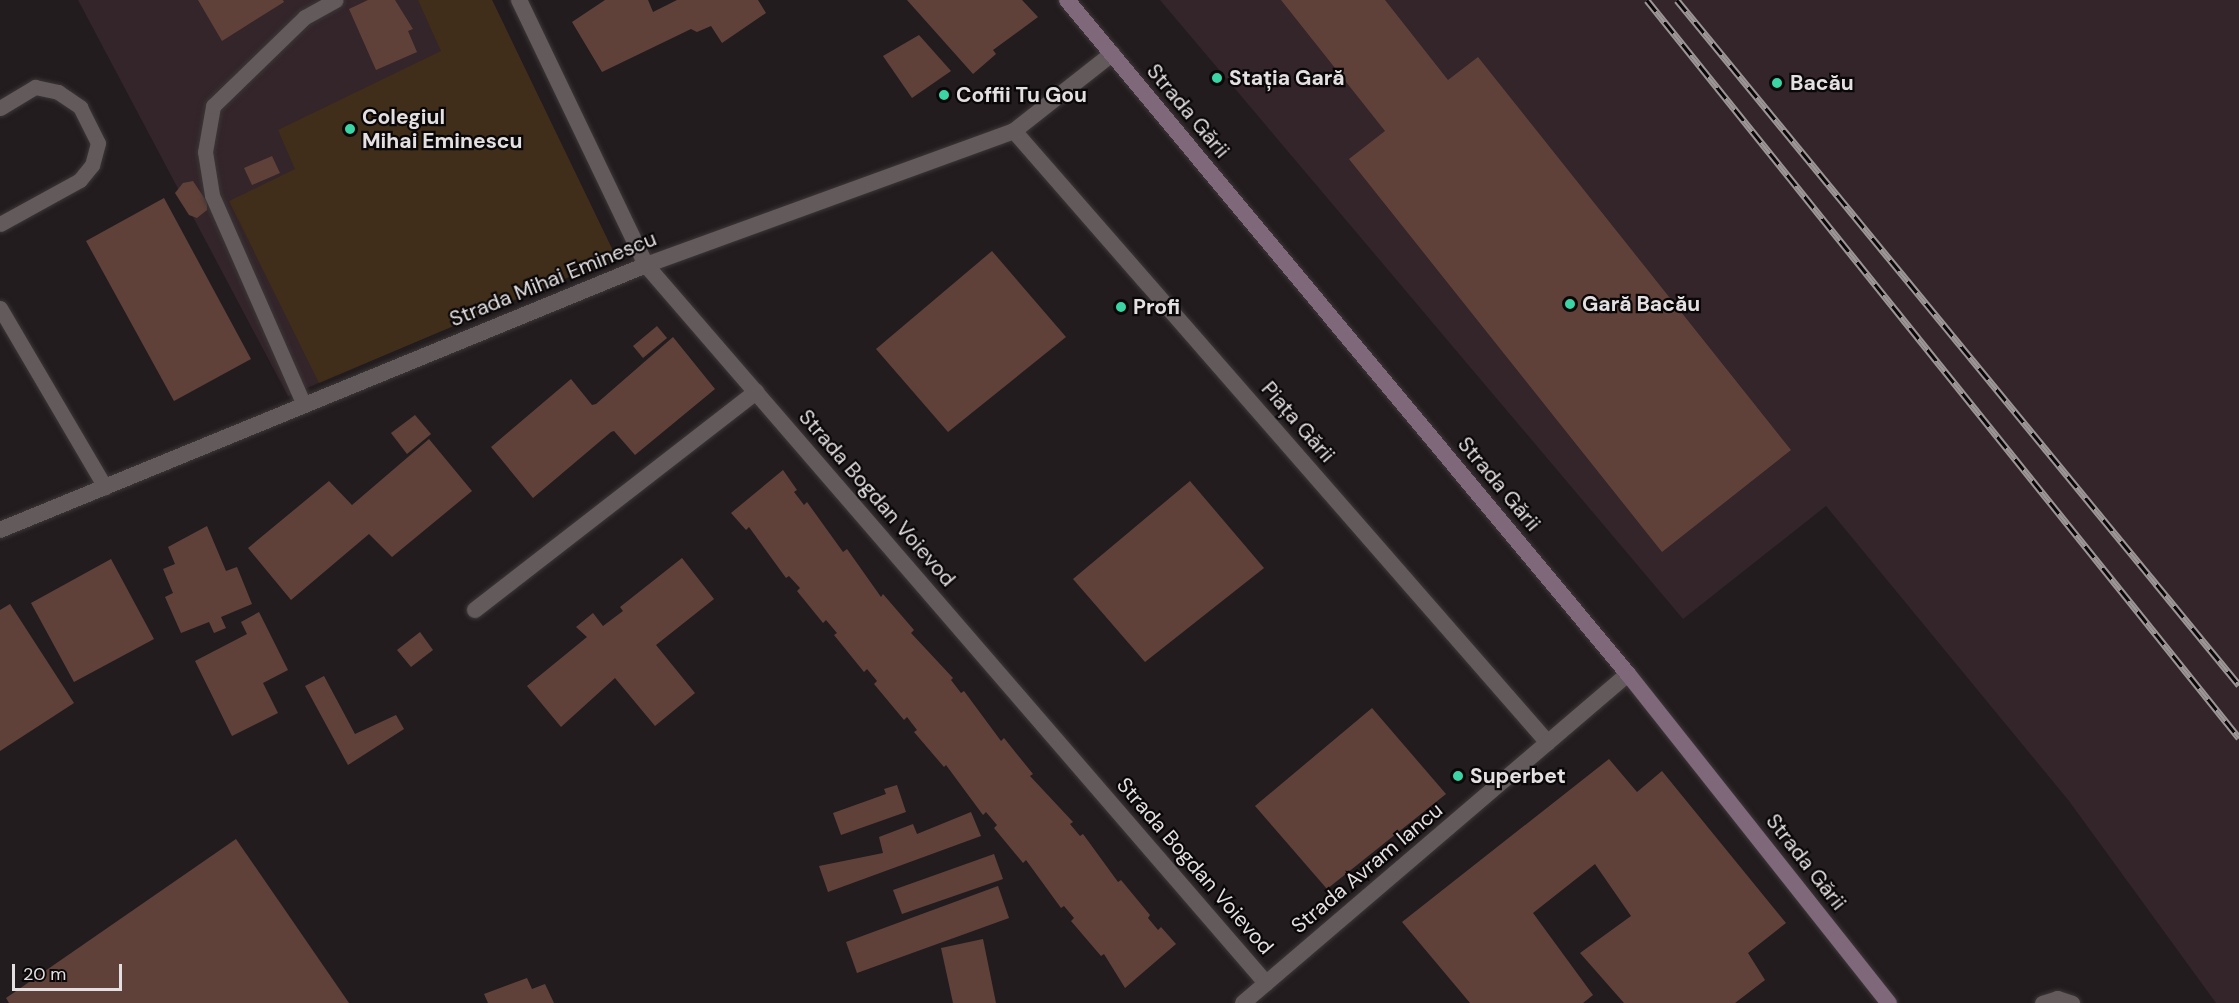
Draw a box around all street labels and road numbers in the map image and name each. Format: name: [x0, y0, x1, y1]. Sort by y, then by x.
street label: Strada Gării: [1141, 59, 1235, 163]
street label: Strada Mihai Eminescu: [446, 226, 660, 332]
street label: Piața Gării: [1256, 376, 1340, 468]
street label: Strada Bogdan Voievod: [793, 405, 961, 591]
street label: Strada Gării: [1452, 432, 1546, 536]
street label: Strada Bogdan Voievod: [1111, 773, 1279, 959]
street label: Strada Avram Iancu: [1286, 797, 1448, 939]
street label: Strada Gării: [1761, 809, 1851, 915]

